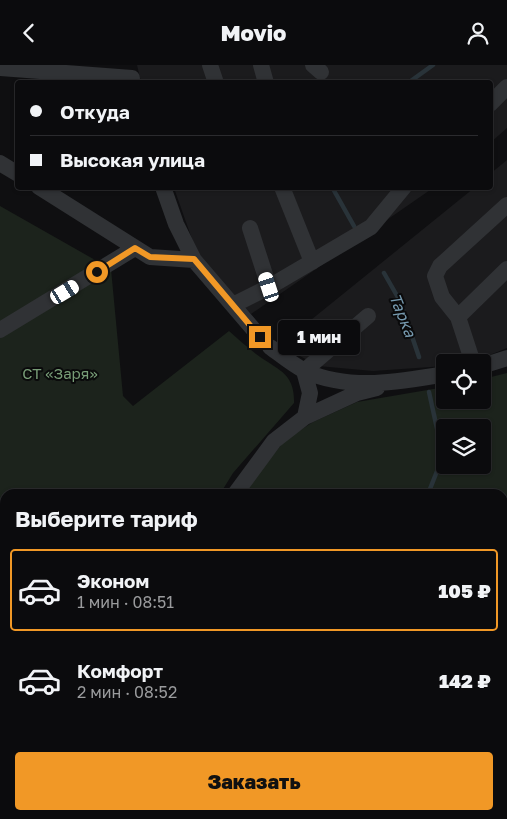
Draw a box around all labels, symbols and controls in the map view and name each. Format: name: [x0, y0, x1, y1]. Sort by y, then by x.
icon: back: [15, 19, 43, 47]
text: Movio: [221, 19, 286, 46]
icon: person: [464, 19, 492, 47]
text: Откуда: [60, 100, 130, 123]
text: Высокая улица: [60, 148, 205, 171]
route start: [86, 261, 108, 283]
car: [257, 270, 280, 304]
car: [48, 278, 81, 306]
water label: Тарка: [385, 290, 421, 341]
callout: 1 мин: [278, 319, 360, 355]
route end: [249, 326, 271, 348]
text: 1 мин: [297, 327, 341, 347]
map controls: [436, 354, 491, 474]
button: locate: [436, 354, 491, 409]
park label: СТ «Заря»: [22, 364, 98, 382]
button: layers: [436, 419, 491, 474]
text: Выберите тариф: [15, 505, 198, 532]
icon: car: [17, 568, 62, 613]
text: Эконом: [77, 569, 149, 592]
text: 105 ₽: [438, 579, 491, 602]
text: 1 мин · 08:51: [77, 592, 174, 612]
icon: car: [17, 658, 62, 703]
text: Комфорт: [77, 659, 163, 682]
text: 142 ₽: [439, 669, 491, 692]
text: 2 мин · 08:52: [77, 682, 177, 702]
button: Заказать: [15, 752, 493, 810]

